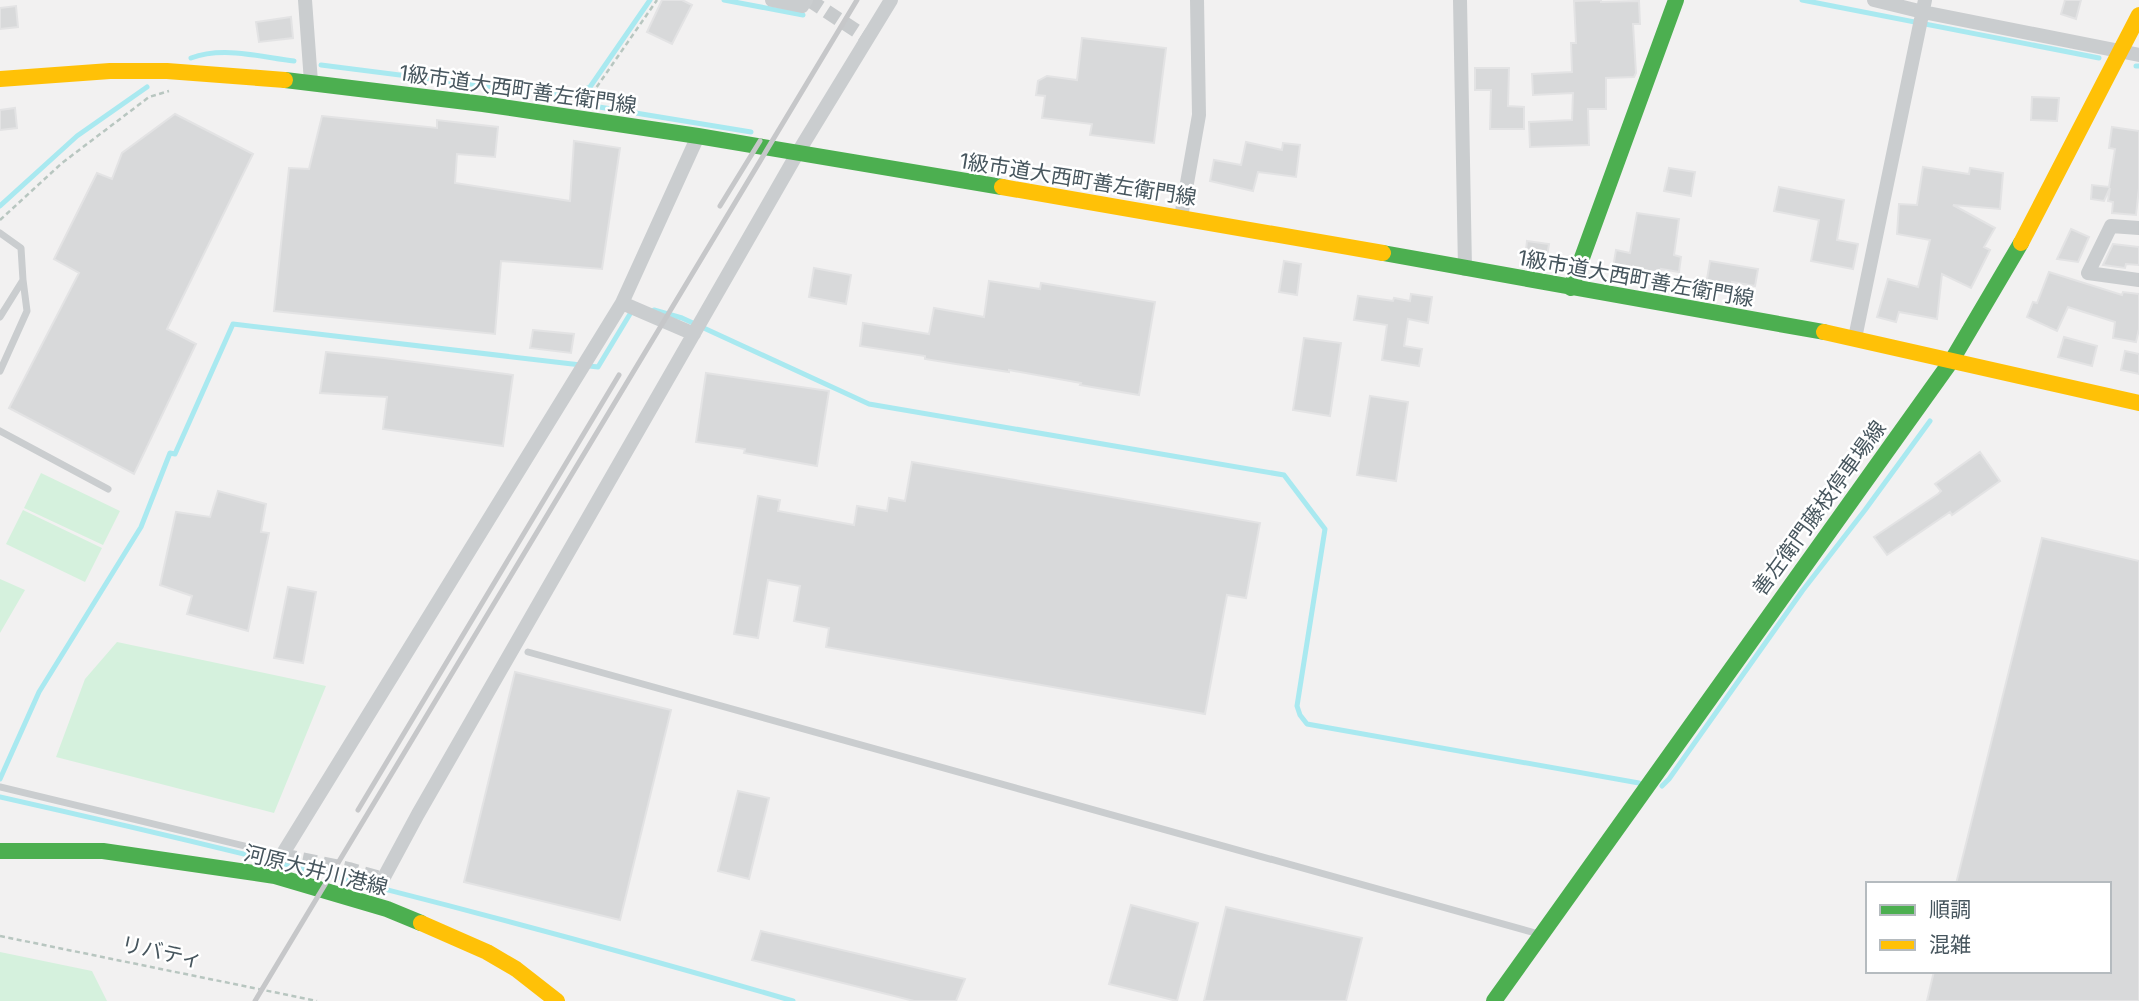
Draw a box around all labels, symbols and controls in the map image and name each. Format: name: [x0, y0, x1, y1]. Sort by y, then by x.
street label: 1級市道大西町善左衛門線: [398, 60, 638, 118]
street label: 1級市道大西町善左衛門線: [958, 148, 1198, 210]
street label: 1級市道大西町善左衛門線: [1516, 245, 1756, 311]
street label: 善左衛門藤枝停車場線: [1747, 416, 1891, 600]
street label: 河原大井川港線: [242, 840, 390, 900]
legend: [1866, 882, 2111, 973]
text: 順調: [1929, 897, 1971, 922]
street label: リバティ: [119, 931, 205, 973]
text: 混雑: [1929, 932, 1971, 957]

